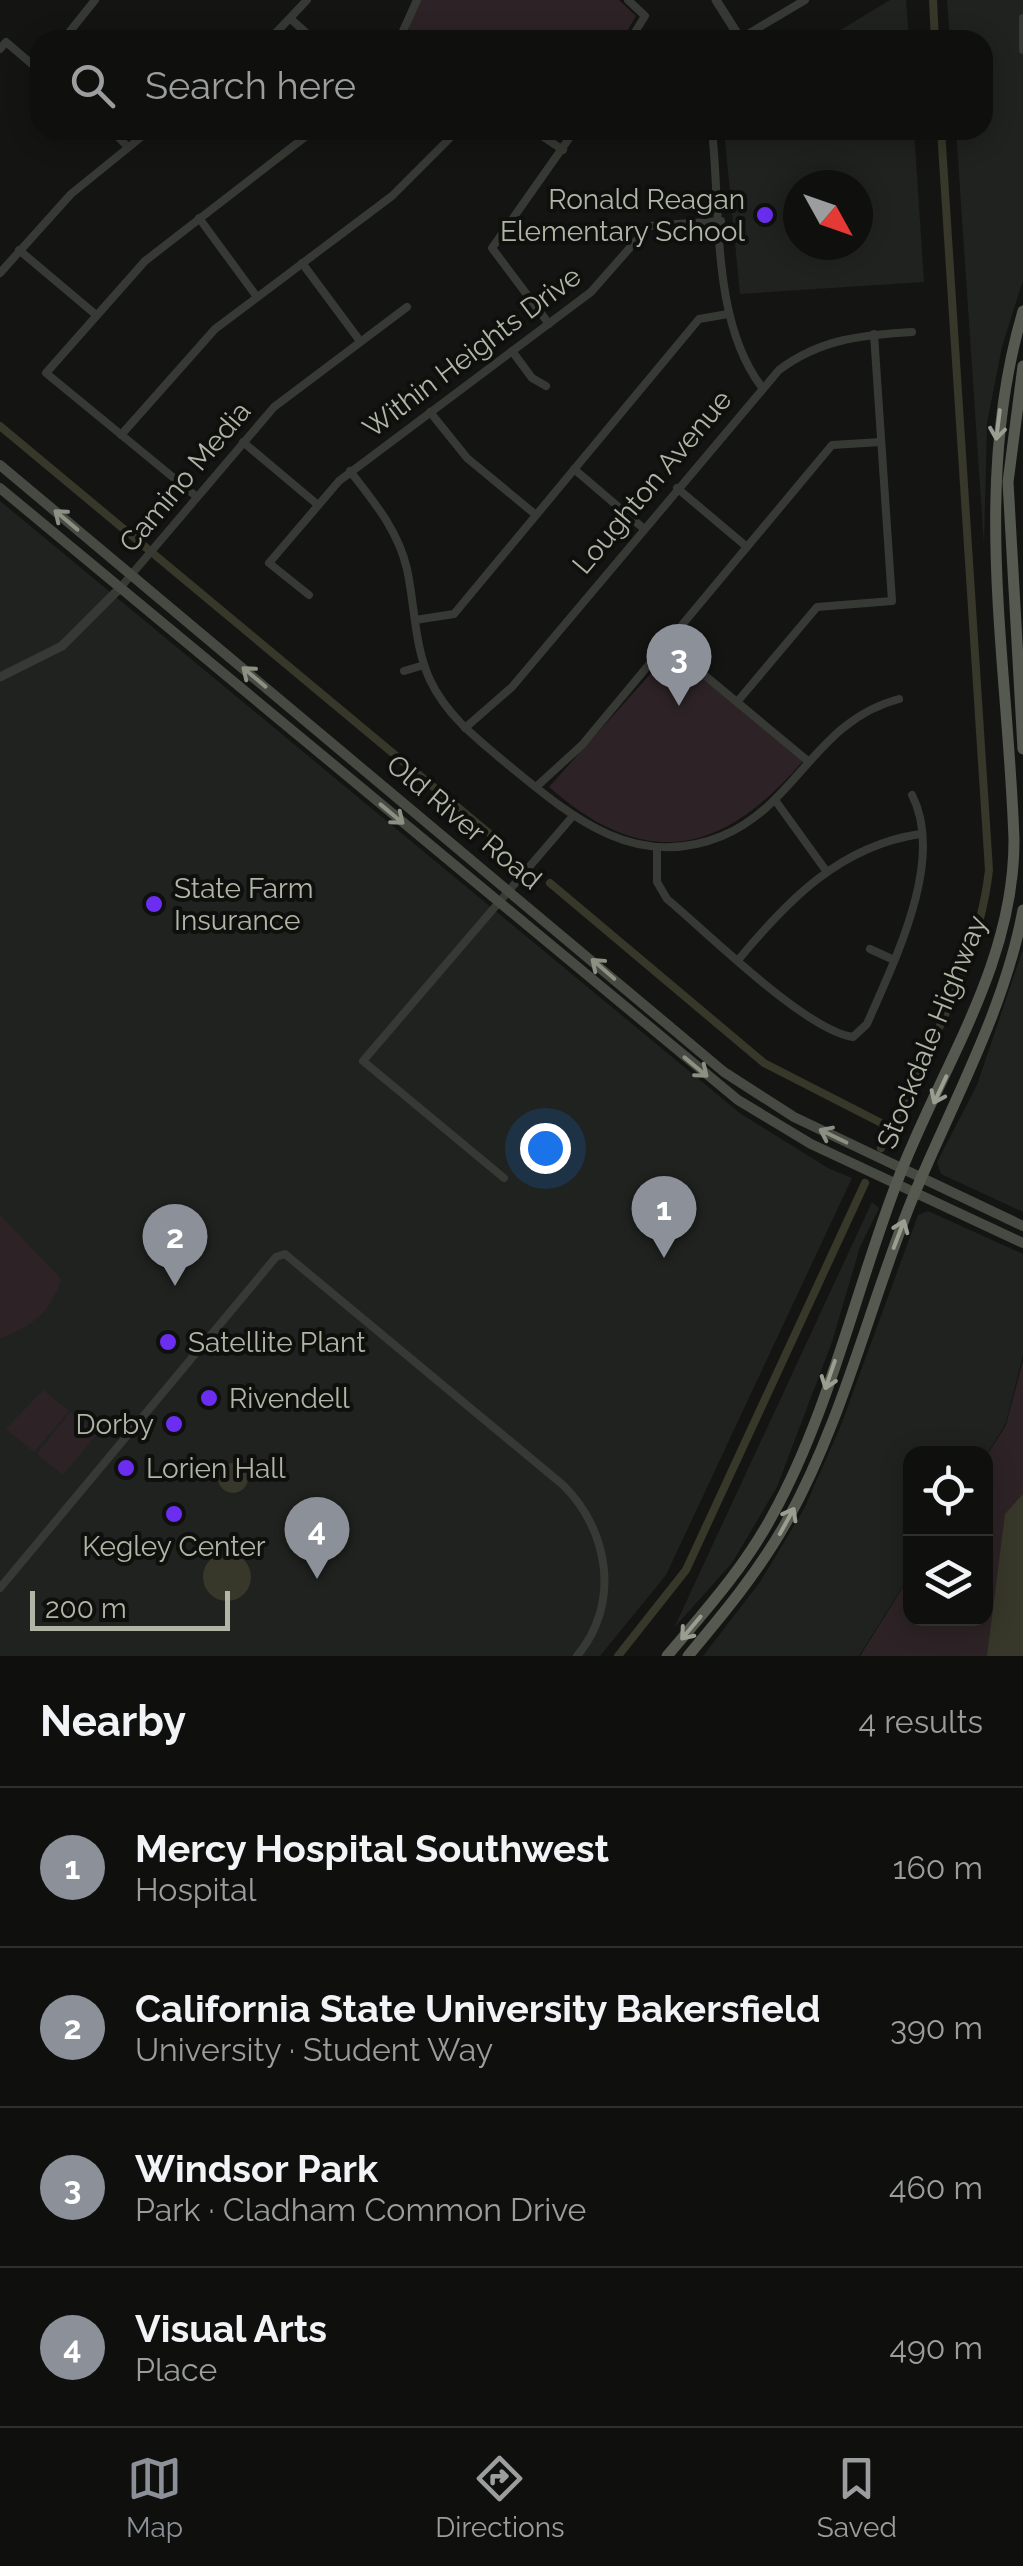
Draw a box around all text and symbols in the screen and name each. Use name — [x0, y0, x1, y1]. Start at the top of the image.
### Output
search box — [30, 30, 993, 140]
icon: search — [65, 58, 120, 113]
text: Search here — [145, 63, 356, 108]
north arrow — [783, 170, 873, 260]
place label: Ronald Reagan Elementary School — [500, 183, 745, 248]
marker: Ronald Reagan Elementary School — [754, 204, 776, 226]
street label: Within Heights Drive — [357, 259, 587, 445]
street label: Loughton Avenue — [566, 384, 738, 580]
street label: Camino Media — [113, 395, 257, 559]
one-way arrow — [988, 408, 1007, 440]
one-way arrow — [53, 509, 79, 531]
pin: 3 — [646, 624, 712, 706]
one-way arrow — [241, 666, 267, 688]
street label: Old River Road — [380, 748, 548, 896]
one-way arrow — [379, 803, 405, 825]
place label: State Farm Insurance — [174, 872, 313, 937]
marker: State Farm Insurance — [143, 893, 165, 915]
street label: Stockdale Highway — [870, 911, 994, 1153]
one-way arrow — [590, 958, 616, 980]
one-way arrow — [683, 1056, 709, 1078]
one-way arrow — [929, 1074, 948, 1104]
your location — [520, 1123, 571, 1174]
one-way arrow — [819, 1126, 849, 1145]
pin: 1 — [632, 1176, 696, 1258]
pin: 2 — [142, 1204, 208, 1286]
one-way arrow — [891, 1219, 909, 1250]
place label: Satellite Plant — [188, 1326, 366, 1359]
marker: Satellite Plant — [157, 1331, 179, 1353]
one-way arrow — [820, 1358, 838, 1389]
place label: Rivendell — [229, 1382, 350, 1415]
marker: Rivendell — [198, 1387, 220, 1409]
place label: Dorby — [76, 1408, 154, 1441]
marker: Dorby — [163, 1413, 185, 1435]
map controls — [903, 1446, 993, 1626]
button: locate — [903, 1446, 993, 1536]
place label: Lorien Hall — [146, 1452, 286, 1485]
marker: Lorien Hall — [115, 1457, 137, 1479]
pin: 4 — [284, 1496, 350, 1579]
marker: Kegley Center — [163, 1503, 185, 1525]
one-way arrow — [777, 1506, 797, 1536]
place label: Kegley Center — [82, 1530, 266, 1563]
button: layers — [903, 1536, 993, 1626]
scale bar — [30, 1586, 230, 1631]
text: 200 m — [45, 1592, 127, 1625]
one-way arrow — [680, 1615, 703, 1640]
text: Nearby — [40, 1697, 186, 1746]
text: 4 results — [859, 1703, 983, 1740]
text: Mercy Hospital Southwest — [135, 1826, 609, 1871]
text: 1 — [65, 1849, 80, 1886]
text: 160 m — [893, 1849, 983, 1886]
text: Hospital — [135, 1871, 256, 1908]
text: California State University Bakersfield — [135, 1986, 820, 2031]
text: 2 — [63, 2009, 82, 2046]
text: 390 m — [890, 2009, 983, 2046]
text: University · Student Way — [135, 2031, 493, 2068]
text: Windsor Park — [135, 2146, 378, 2191]
text: 3 — [64, 2169, 81, 2206]
text: 460 m — [889, 2169, 983, 2206]
text: Park · Cladham Common Drive — [135, 2191, 586, 2228]
text: Visual Arts — [135, 2306, 327, 2351]
text: 4 — [63, 2329, 82, 2366]
text: 490 m — [890, 2329, 983, 2366]
text: Place — [135, 2351, 217, 2388]
tab: Map — [126, 2451, 183, 2544]
tab: Directions — [435, 2451, 565, 2544]
tab: Saved — [817, 2451, 897, 2544]

